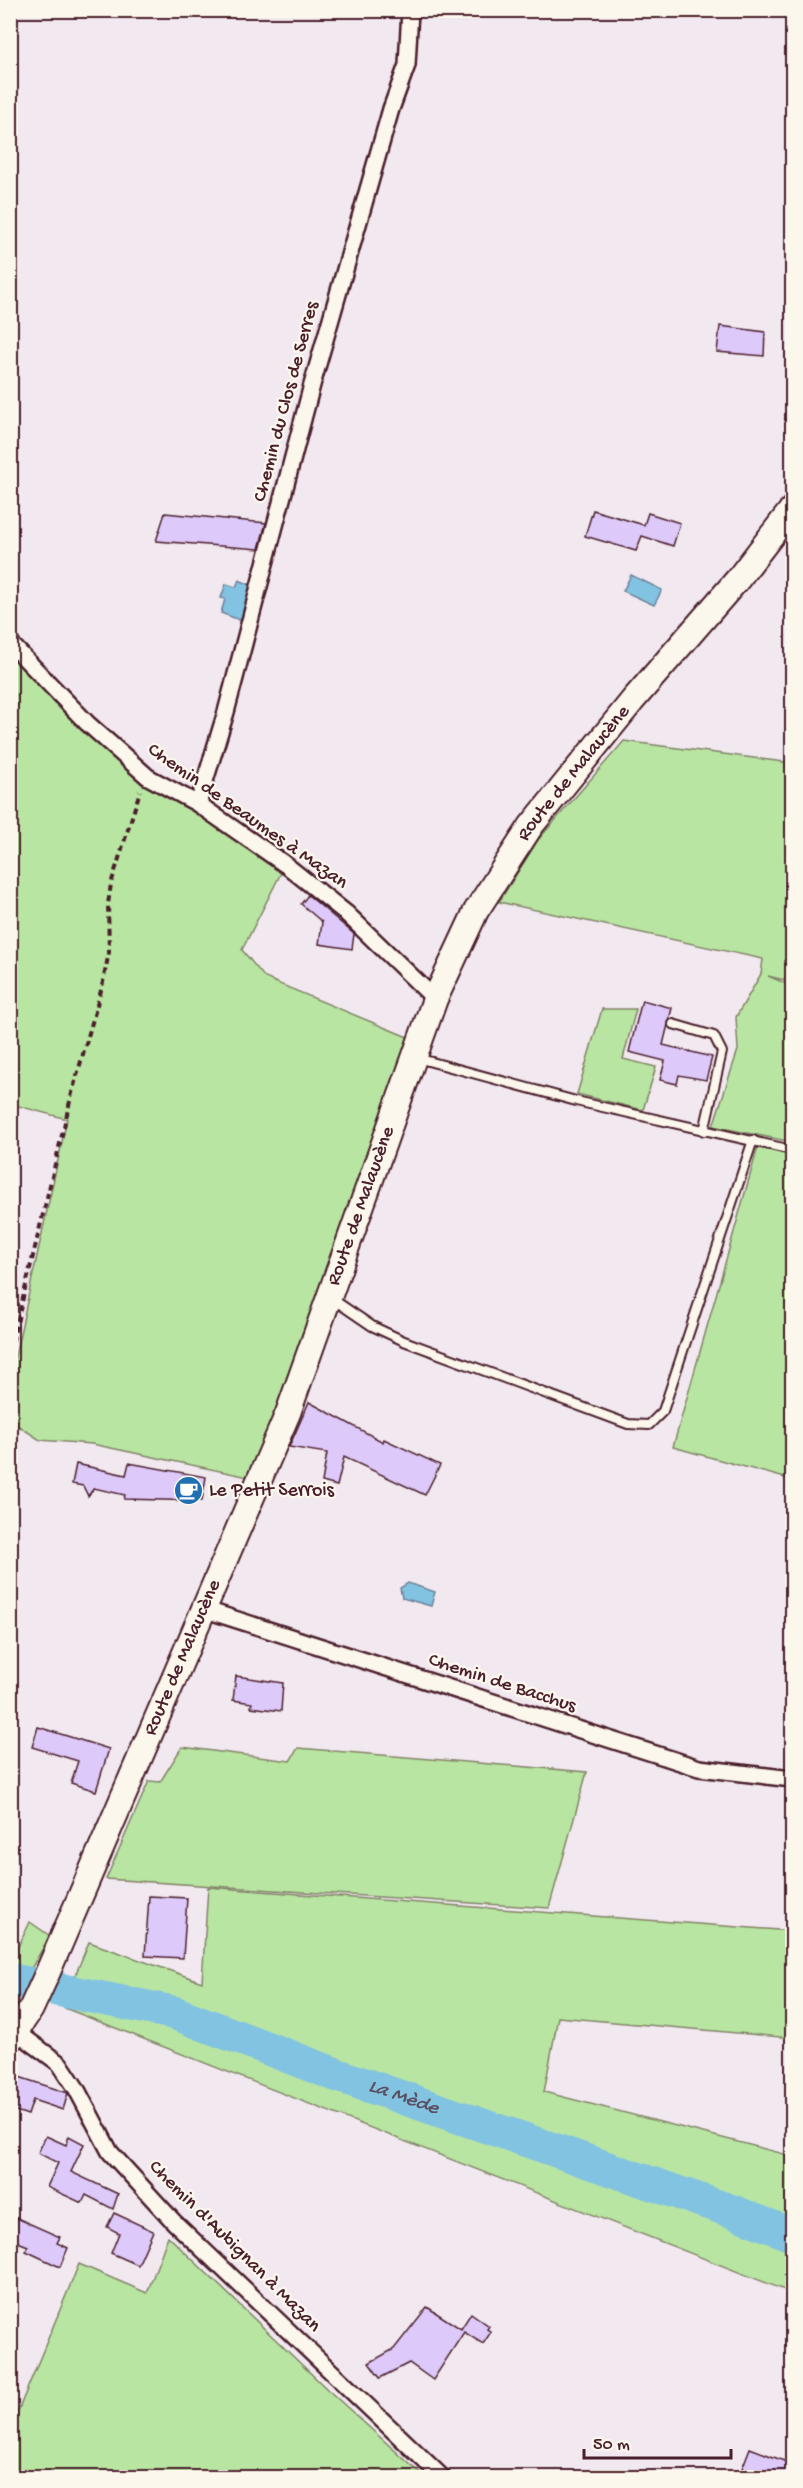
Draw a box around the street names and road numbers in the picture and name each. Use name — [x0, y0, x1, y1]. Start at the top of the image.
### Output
street label: Chemin du Clos de Serres — [249, 299, 325, 505]
street label: Route de Malaucène — [513, 701, 636, 845]
street label: Chemin de Beaumes à Mazan — [142, 739, 352, 895]
street label: Route de Malaucène — [323, 1123, 400, 1289]
street label: Route de Malaucène — [139, 1576, 227, 1739]
street label: Chemin de Bacchus — [425, 1649, 579, 1719]
street label: Chemin d'Aubignan à Mazan — [143, 2156, 325, 2338]

